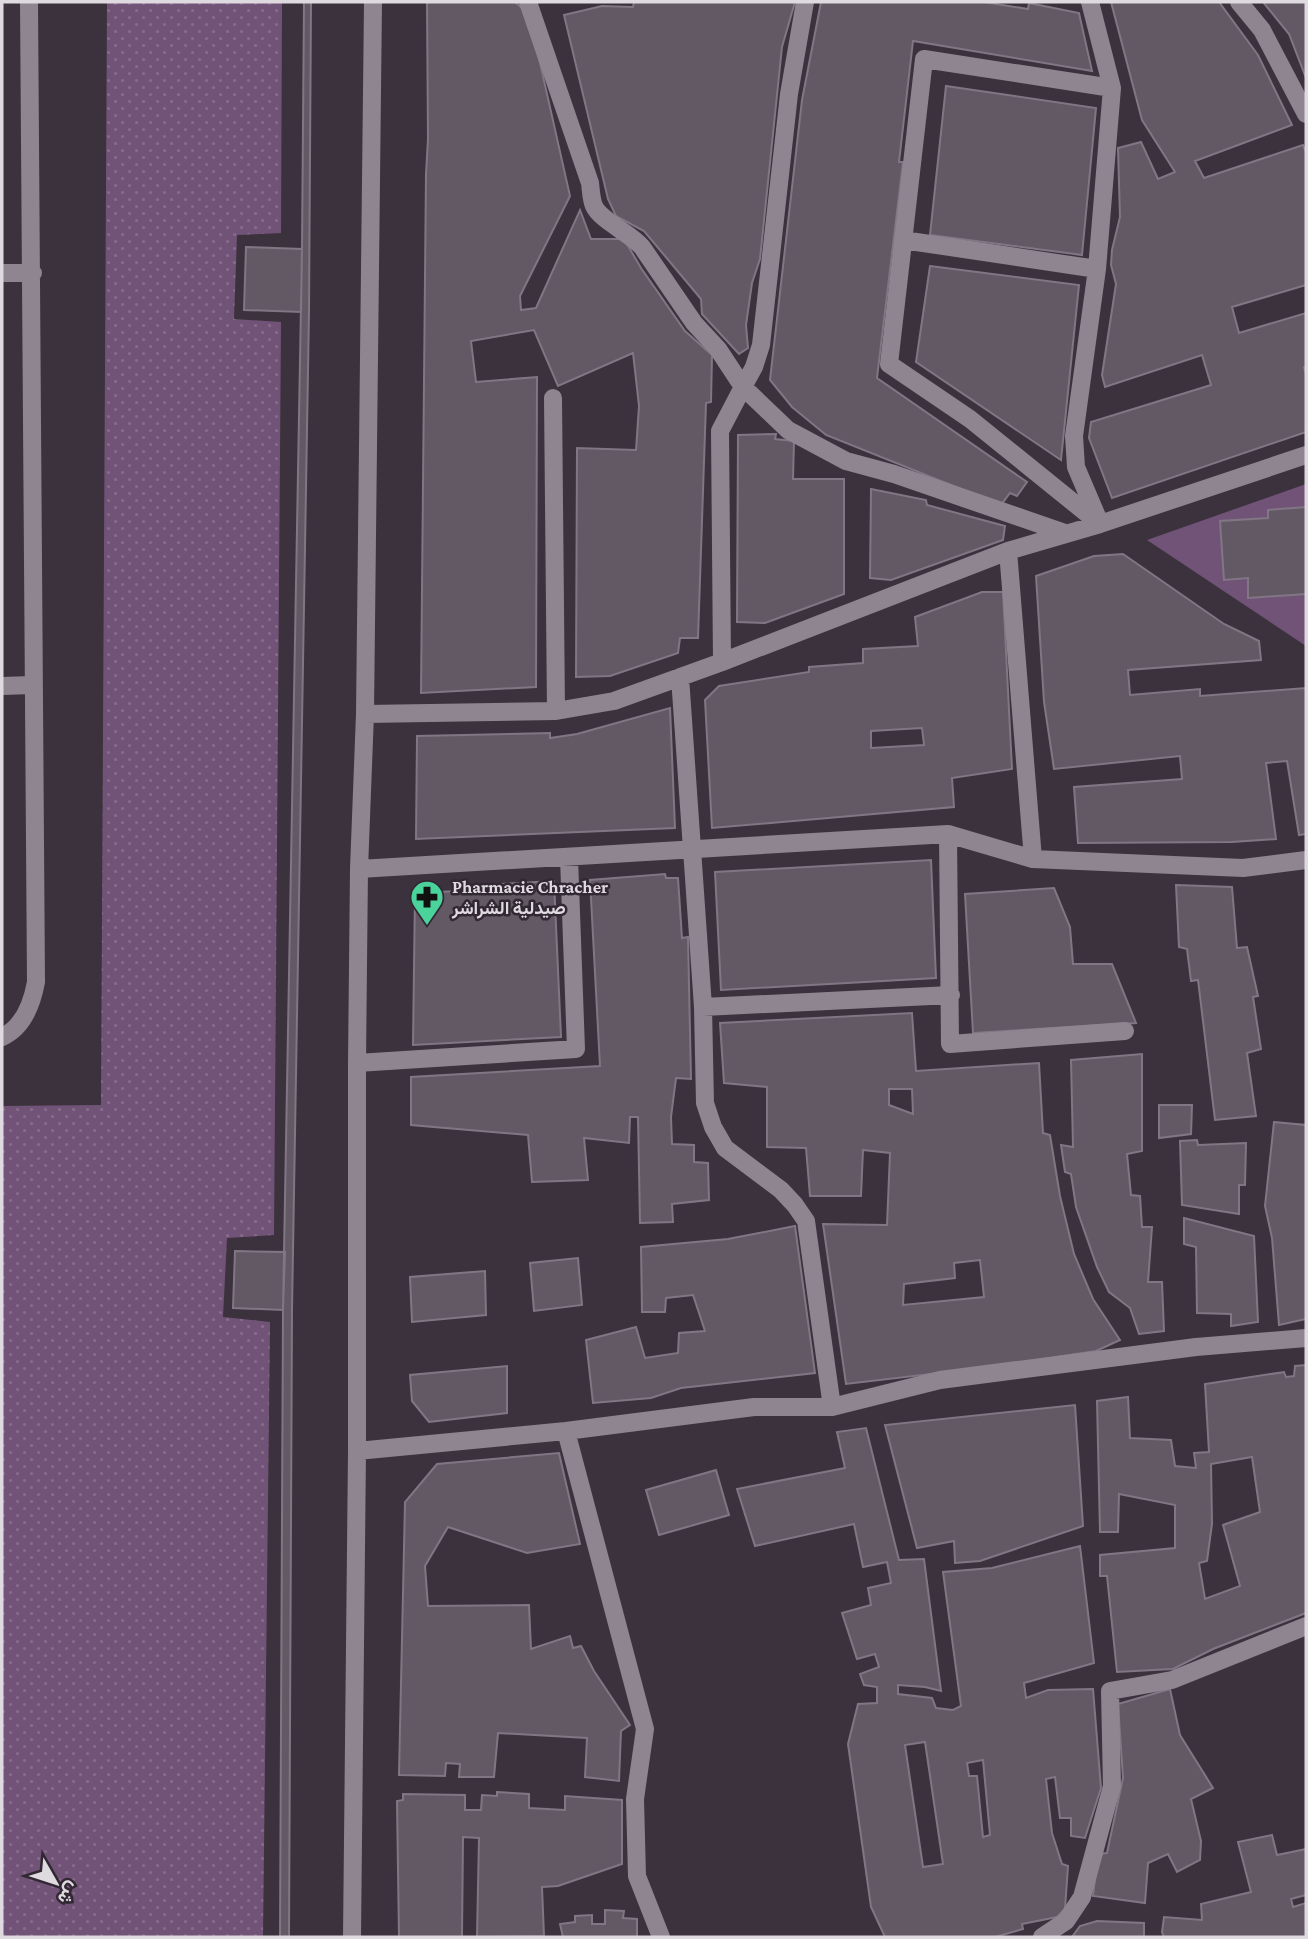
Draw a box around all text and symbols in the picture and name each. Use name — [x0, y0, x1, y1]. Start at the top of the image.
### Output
place label: Pharmacie Chracher صيدلية الشراشر — [451, 877, 608, 919]
pharmacy icon: Pharmacie Chracher صيدلية الشراشر — [408, 878, 446, 927]
north arrow — [21, 1848, 91, 1918]
text: ش — [53, 1877, 84, 1909]

